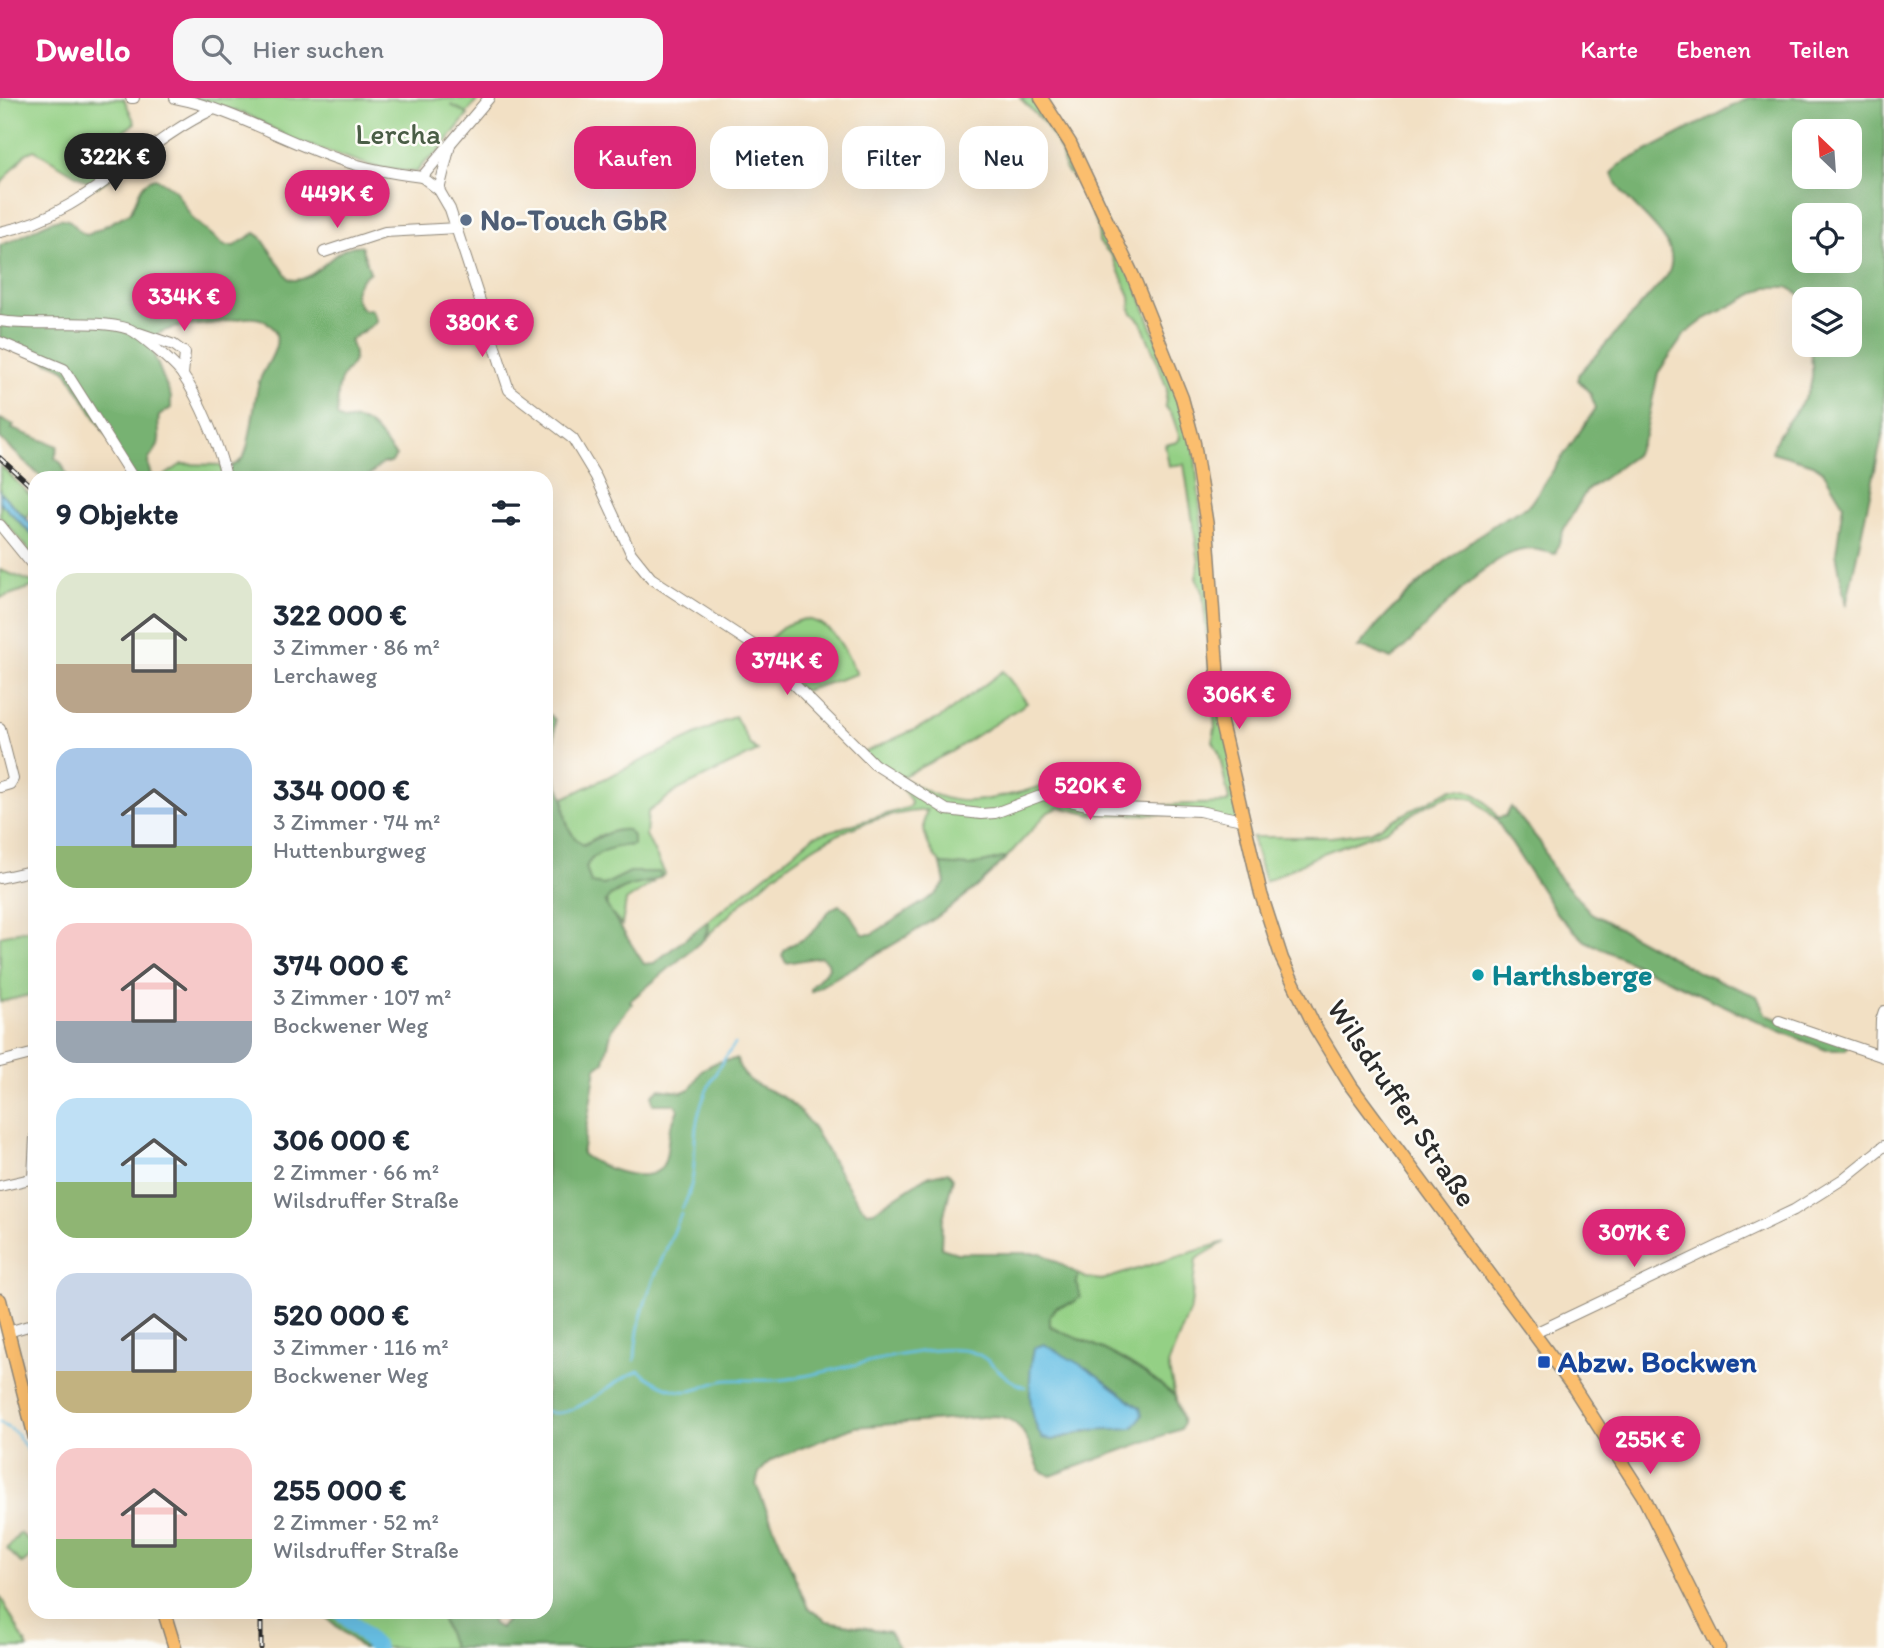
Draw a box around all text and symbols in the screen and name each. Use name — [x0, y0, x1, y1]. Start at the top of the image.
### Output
search box — [173, 18, 663, 81]
text: Dwello — [35, 30, 131, 69]
icon: search — [197, 30, 235, 68]
text: Hier suchen — [253, 33, 384, 65]
text: Karte — [1580, 35, 1638, 64]
text: Ebenen — [1676, 35, 1751, 64]
text: Teilen — [1789, 35, 1849, 64]
park label: Lercha — [355, 115, 441, 152]
north arrow — [1792, 119, 1862, 189]
map controls — [1792, 119, 1862, 357]
chip: Kaufen — [574, 126, 696, 189]
chip: Mieten — [710, 126, 828, 189]
chip: Filter — [842, 126, 945, 189]
chip: Neu — [959, 126, 1048, 189]
pin: 322K € — [58, 134, 172, 193]
text: 322K € — [80, 142, 150, 170]
pin: 449K € — [280, 170, 394, 230]
text: 449K € — [301, 179, 373, 207]
place label: No-Touch GbR — [480, 201, 667, 238]
button: locate — [1792, 203, 1862, 273]
marker: No-Touch GbR — [458, 212, 474, 228]
pin: 334K € — [127, 274, 241, 333]
text: 334K € — [148, 282, 220, 310]
button: layers — [1792, 287, 1862, 357]
pin: 380K € — [425, 300, 539, 359]
text: 380K € — [446, 308, 518, 336]
icon: filters — [487, 494, 525, 532]
text: 9 Objekte — [56, 495, 179, 532]
text: 322 000 € — [273, 596, 407, 633]
icon: home — [112, 601, 196, 685]
text: 3 Zimmer · 86 m² — [273, 633, 440, 661]
pin: 374K € — [730, 638, 844, 697]
text: 374K € — [752, 646, 822, 674]
text: Lerchaweg — [273, 661, 377, 689]
pin: 306K € — [1182, 672, 1296, 731]
text: 306K € — [1203, 680, 1275, 708]
pin: 520K € — [1033, 762, 1147, 822]
text: 334 000 € — [273, 771, 410, 808]
text: 520K € — [1054, 771, 1126, 799]
icon: home — [112, 776, 196, 860]
text: 3 Zimmer · 74 m² — [273, 808, 440, 836]
text: Huttenburgweg — [273, 836, 426, 864]
text: 374 000 € — [273, 946, 408, 983]
icon: home — [112, 951, 196, 1035]
place label: Harthsberge — [1492, 956, 1652, 993]
marker: Harthsberge — [1470, 967, 1486, 983]
text: 3 Zimmer · 107 m² — [273, 983, 451, 1011]
street label: Wilsdruffer Straße — [1319, 992, 1486, 1214]
text: Bockwener Weg — [273, 1011, 428, 1039]
text: 306 000 € — [273, 1121, 410, 1158]
icon: home — [112, 1126, 196, 1210]
text: 2 Zimmer · 66 m² — [273, 1158, 439, 1186]
text: Wilsdruffer Straße — [273, 1186, 459, 1214]
pin: 307K € — [1577, 1210, 1691, 1269]
text: 307K € — [1598, 1218, 1670, 1246]
text: 520 000 € — [273, 1296, 409, 1333]
icon: home — [112, 1301, 196, 1385]
text: 3 Zimmer · 116 m² — [273, 1333, 449, 1361]
place label: Abzw. Bockwen — [1557, 1343, 1757, 1380]
marker: Abzw. Bockwen — [1536, 1354, 1552, 1370]
text: Bockwener Weg — [273, 1361, 428, 1389]
pin: 255K € — [1593, 1416, 1707, 1476]
text: 255K € — [1615, 1425, 1685, 1453]
text: 255 000 € — [273, 1471, 406, 1508]
icon: home — [112, 1476, 196, 1560]
text: 2 Zimmer · 52 m² — [273, 1508, 439, 1536]
text: Wilsdruffer Straße — [273, 1536, 459, 1564]

